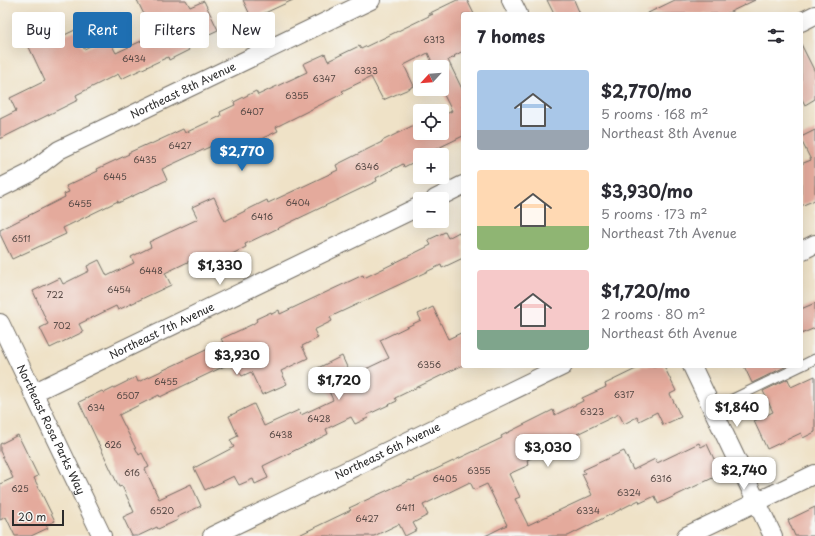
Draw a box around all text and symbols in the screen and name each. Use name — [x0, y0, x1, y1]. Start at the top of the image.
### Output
chip: Buy — [12, 12, 65, 48]
chip: Rent — [73, 12, 132, 48]
chip: Filters — [140, 12, 209, 48]
chip: New — [217, 12, 275, 48]
text: 7 homes — [477, 23, 545, 49]
icon: filters — [765, 25, 787, 47]
house number: 6313 — [423, 32, 445, 46]
house number: 6434 — [122, 51, 146, 65]
street label: Northeast 8th Avenue — [127, 57, 238, 123]
north arrow — [413, 60, 449, 96]
map controls — [413, 60, 449, 228]
house number: 6333 — [354, 63, 378, 77]
house number: 6347 — [313, 71, 335, 85]
text: $2,770/mo — [601, 78, 691, 104]
icon: home — [509, 86, 557, 134]
house number: 6355 — [285, 88, 309, 102]
house number: 6407 — [240, 104, 264, 118]
button: locate — [413, 104, 449, 140]
text: 5 rooms · 168 m² — [601, 104, 708, 123]
text: Northeast 8th Avenue — [601, 123, 737, 142]
house number: 6427 — [169, 138, 191, 152]
pin: $2,770 — [209, 138, 275, 172]
text: $2,770 — [220, 141, 264, 160]
button: + — [413, 148, 449, 184]
house number: 6435 — [133, 152, 157, 166]
house number: 6346 — [355, 159, 379, 173]
house number: 6445 — [103, 169, 127, 183]
text: $3,930/mo — [601, 178, 693, 204]
icon: home — [509, 186, 557, 234]
button: − — [413, 192, 449, 228]
house number: 6404 — [286, 195, 310, 209]
house number: 6455 — [68, 196, 92, 210]
text: 5 rooms · 173 m² — [601, 204, 707, 223]
house number: 6416 — [251, 209, 273, 223]
text: Northeast 7th Avenue — [601, 223, 737, 242]
house number: 6511 — [11, 231, 31, 245]
pin: $1,330 — [187, 252, 253, 286]
text: $1,330 — [198, 255, 242, 274]
house number: 6448 — [139, 263, 163, 277]
text: $1,720/mo — [601, 278, 690, 304]
house number: 6454 — [107, 282, 131, 296]
icon: home — [509, 286, 557, 334]
house number: 722 — [46, 287, 64, 301]
street label: Northeast 7th Avenue — [106, 298, 217, 363]
text: 2 rooms · 80 m² — [601, 304, 706, 323]
house number: 702 — [53, 318, 71, 332]
text: Northeast 6th Avenue — [601, 323, 737, 342]
pin: $3,930 — [204, 342, 270, 376]
text: $3,930 — [214, 345, 260, 364]
house number: 6356 — [417, 357, 441, 371]
street label: Northeast Rosa Parks Way — [13, 361, 90, 497]
pin: $1,720 — [306, 367, 372, 401]
text: $1,720 — [317, 370, 361, 389]
house number: 6455 — [154, 374, 178, 388]
house number: 6317 — [614, 387, 634, 401]
house number: 6507 — [117, 388, 140, 402]
pin: $1,840 — [704, 394, 770, 428]
text: $1,840 — [715, 397, 759, 416]
house number: 634 — [87, 400, 105, 414]
house number: 6323 — [580, 404, 604, 418]
house number: 6428 — [307, 411, 331, 425]
street label: Northeast 6th Avenue — [332, 418, 443, 483]
house number: 6438 — [269, 427, 293, 441]
pin: $3,030 — [515, 434, 581, 468]
house number: 626 — [104, 437, 122, 451]
text: $3,030 — [524, 437, 572, 456]
pin: $2,740 — [711, 457, 777, 491]
text: $2,740 — [721, 460, 767, 479]
house number: 6355 — [467, 463, 491, 477]
house number: 616 — [124, 465, 140, 479]
house number: 6405 — [433, 471, 457, 485]
house number: 6316 — [650, 471, 672, 485]
house number: 625 — [11, 481, 29, 495]
house number: 6324 — [617, 485, 641, 499]
house number: 6411 — [395, 500, 415, 514]
house number: 6520 — [150, 503, 174, 517]
house number: 6334 — [576, 503, 600, 517]
scale bar — [12, 508, 64, 527]
text: 20 m — [18, 508, 46, 525]
house number: 6427 — [356, 511, 378, 525]

